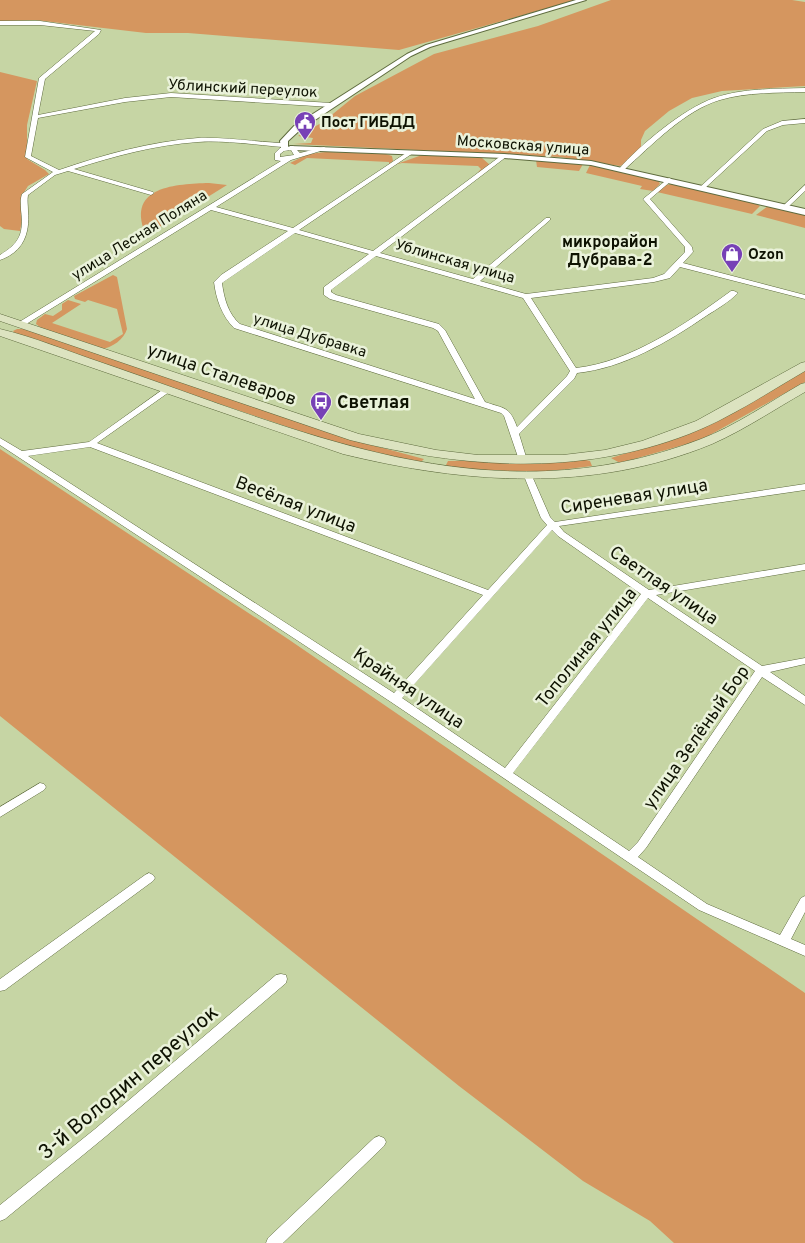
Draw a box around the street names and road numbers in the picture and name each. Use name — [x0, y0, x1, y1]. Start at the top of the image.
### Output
street label: Ублинский переулок — [168, 76, 318, 103]
street label: Московская улица — [456, 132, 590, 161]
street label: улица Лесная Поляна — [69, 187, 211, 286]
street label: Ублинская улица — [393, 236, 517, 289]
street label: улица Дубравка — [251, 310, 369, 363]
street label: улица Сталеваров — [144, 339, 299, 412]
street label: Весёлая улица — [232, 472, 359, 539]
street label: Сиреневая улица — [559, 474, 709, 520]
street label: Светлая улица — [604, 541, 722, 631]
street label: Тополиная улица — [532, 583, 643, 713]
street label: Крайняя улица — [348, 644, 468, 735]
street label: улица Зелёный Бор — [639, 662, 755, 814]
street label: 3-й Володин переулок — [33, 1000, 225, 1167]

